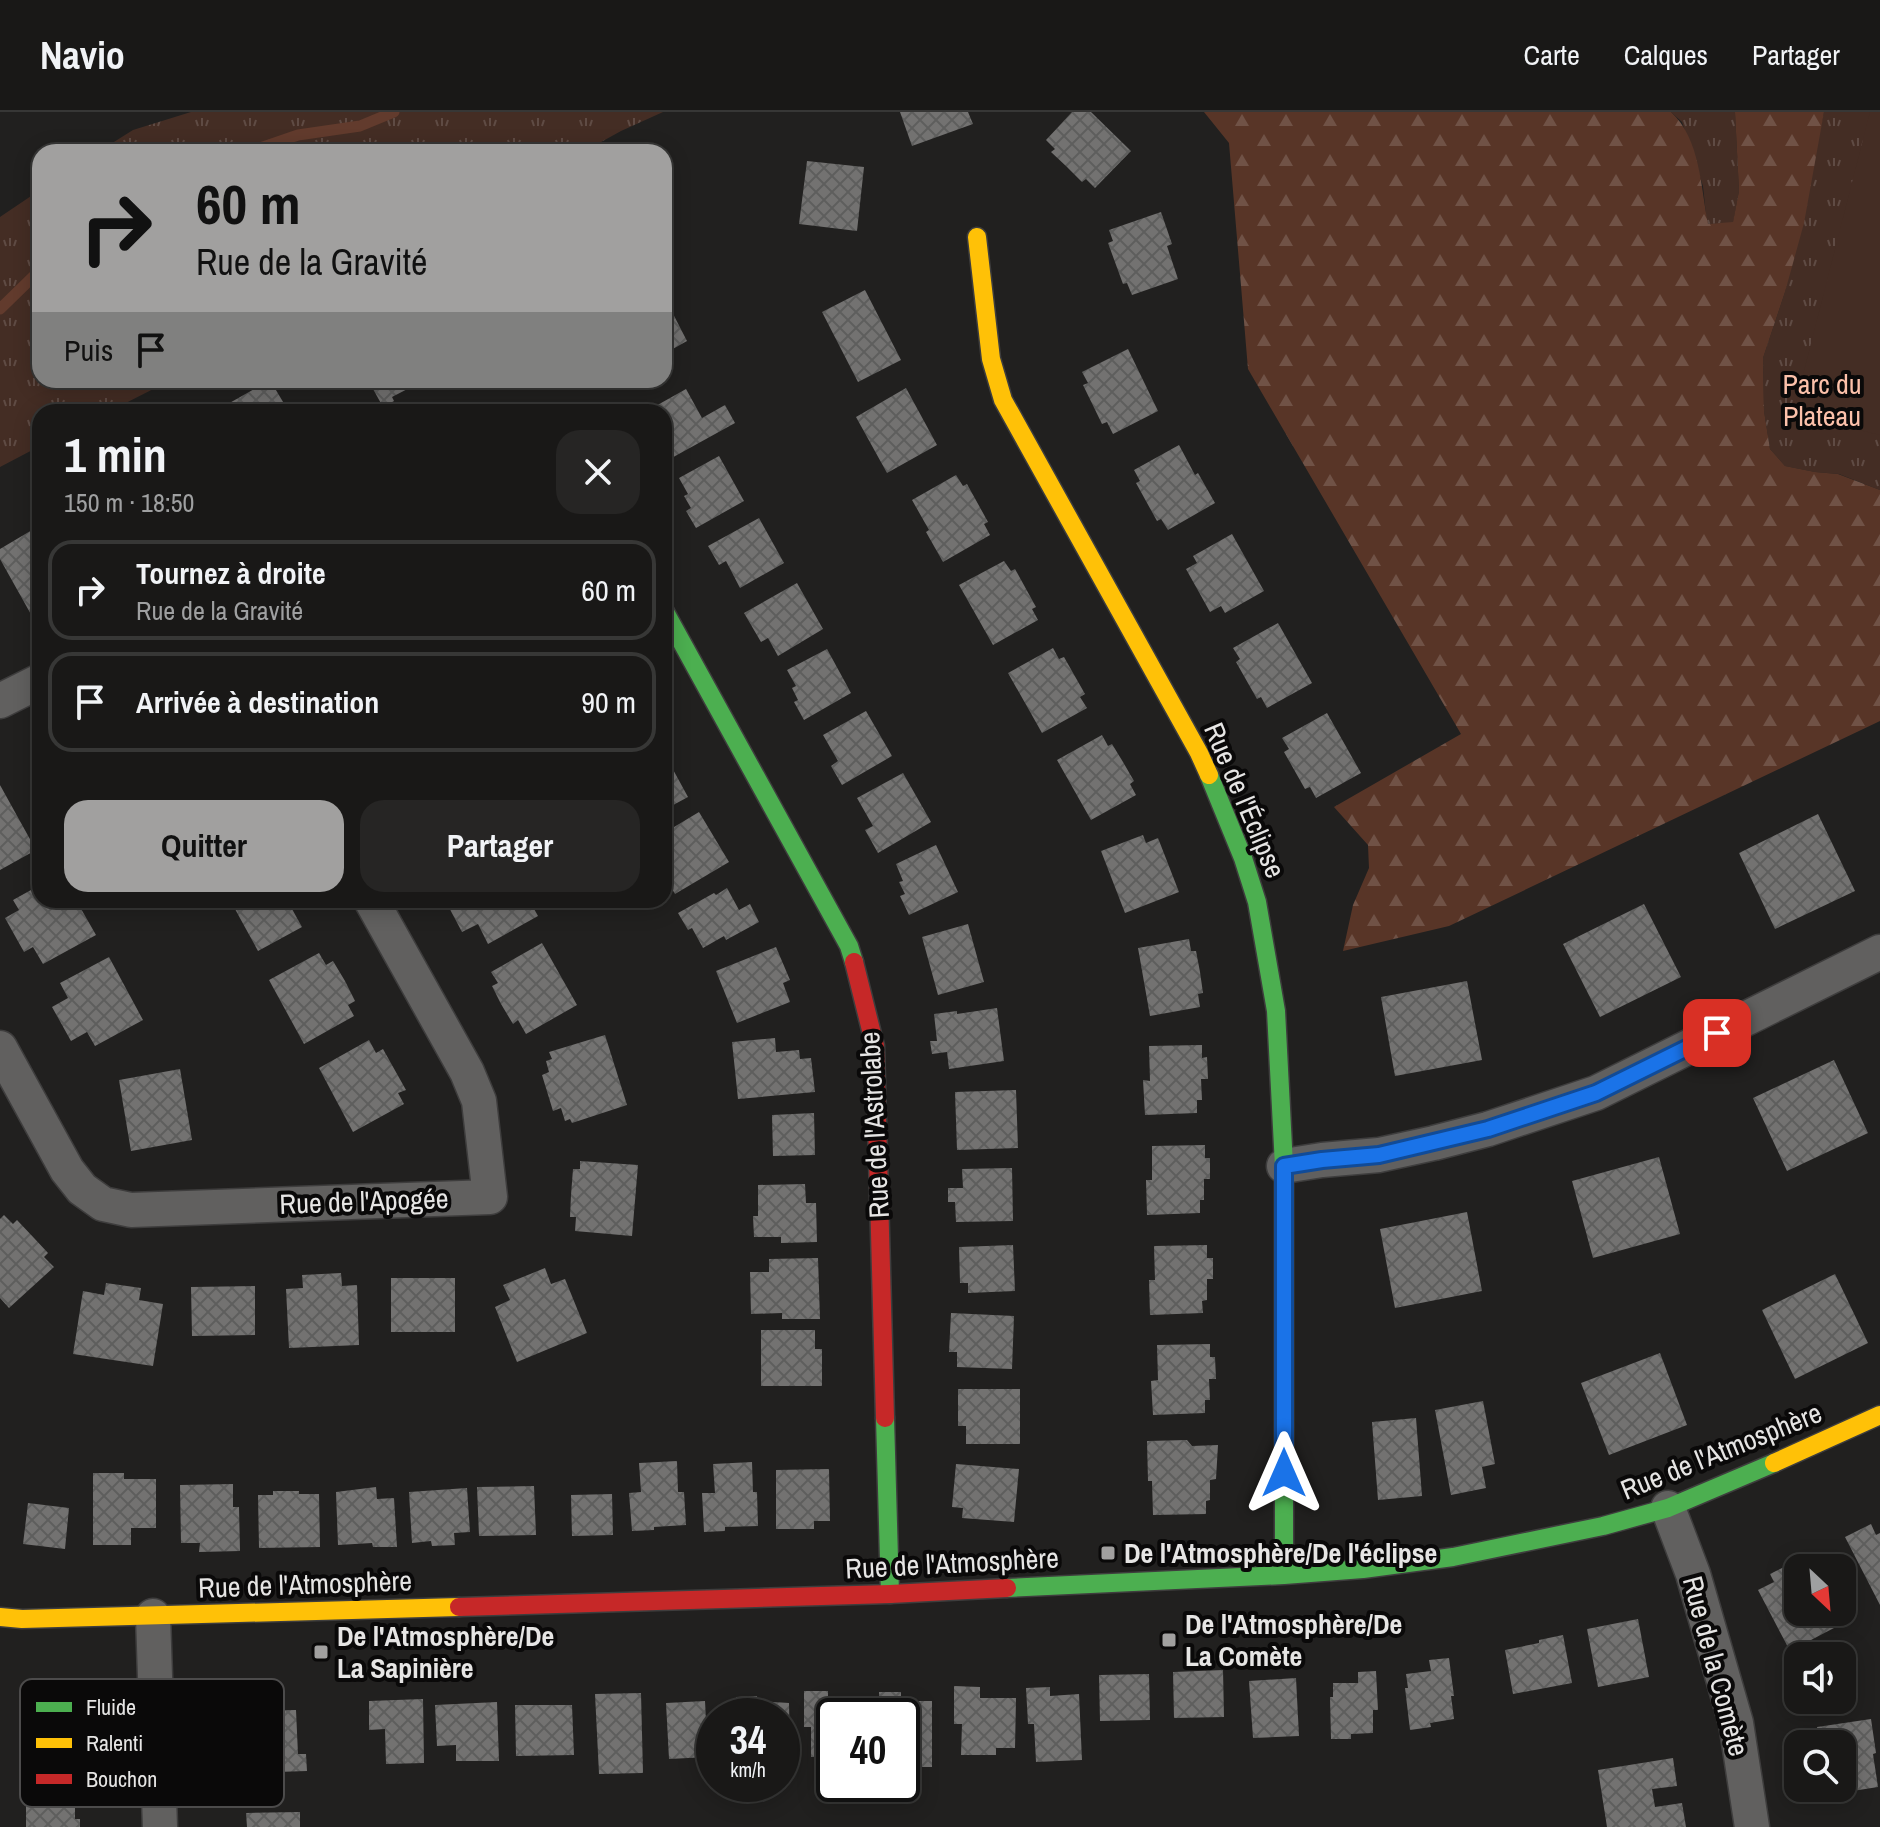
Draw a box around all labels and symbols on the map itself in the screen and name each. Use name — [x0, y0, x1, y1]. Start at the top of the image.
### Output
park label: Parc du Plateau — [1782, 365, 1862, 435]
street label: Rue de l'Éclipse — [1195, 717, 1295, 883]
pin — [1683, 999, 1751, 1067]
street label: Rue de l'Astrolabe — [850, 1031, 898, 1219]
street label: Rue de l'Apogée — [279, 1179, 449, 1223]
street label: Rue de l'Atmosphère — [1615, 1393, 1827, 1509]
position arrow — [1242, 1431, 1326, 1515]
place label: De l'Atmosphère/De l'éclipse — [1124, 1534, 1437, 1572]
street label: Rue de l'Atmosphère — [844, 1538, 1060, 1588]
marker: De l'Atmosphère/De l'éclipse — [1099, 1544, 1117, 1562]
north arrow — [1784, 1554, 1856, 1626]
street label: Rue de l'Atmosphère — [198, 1561, 412, 1607]
street label: Rue de la Comète — [1674, 1572, 1758, 1760]
place label: De l'Atmosphère/De La Comète — [1185, 1605, 1402, 1675]
place label: De l'Atmosphère/De La Sapinière — [337, 1617, 554, 1687]
marker: De l'Atmosphère/De La Comète — [1160, 1631, 1178, 1649]
marker: De l'Atmosphère/De La Sapinière — [312, 1643, 330, 1661]
legend — [20, 1679, 284, 1807]
text: Fluide — [86, 1692, 136, 1722]
speed limit sign: 40 — [816, 1698, 920, 1802]
text: Ralenti — [86, 1728, 143, 1758]
text: Bouchon — [86, 1764, 157, 1794]

